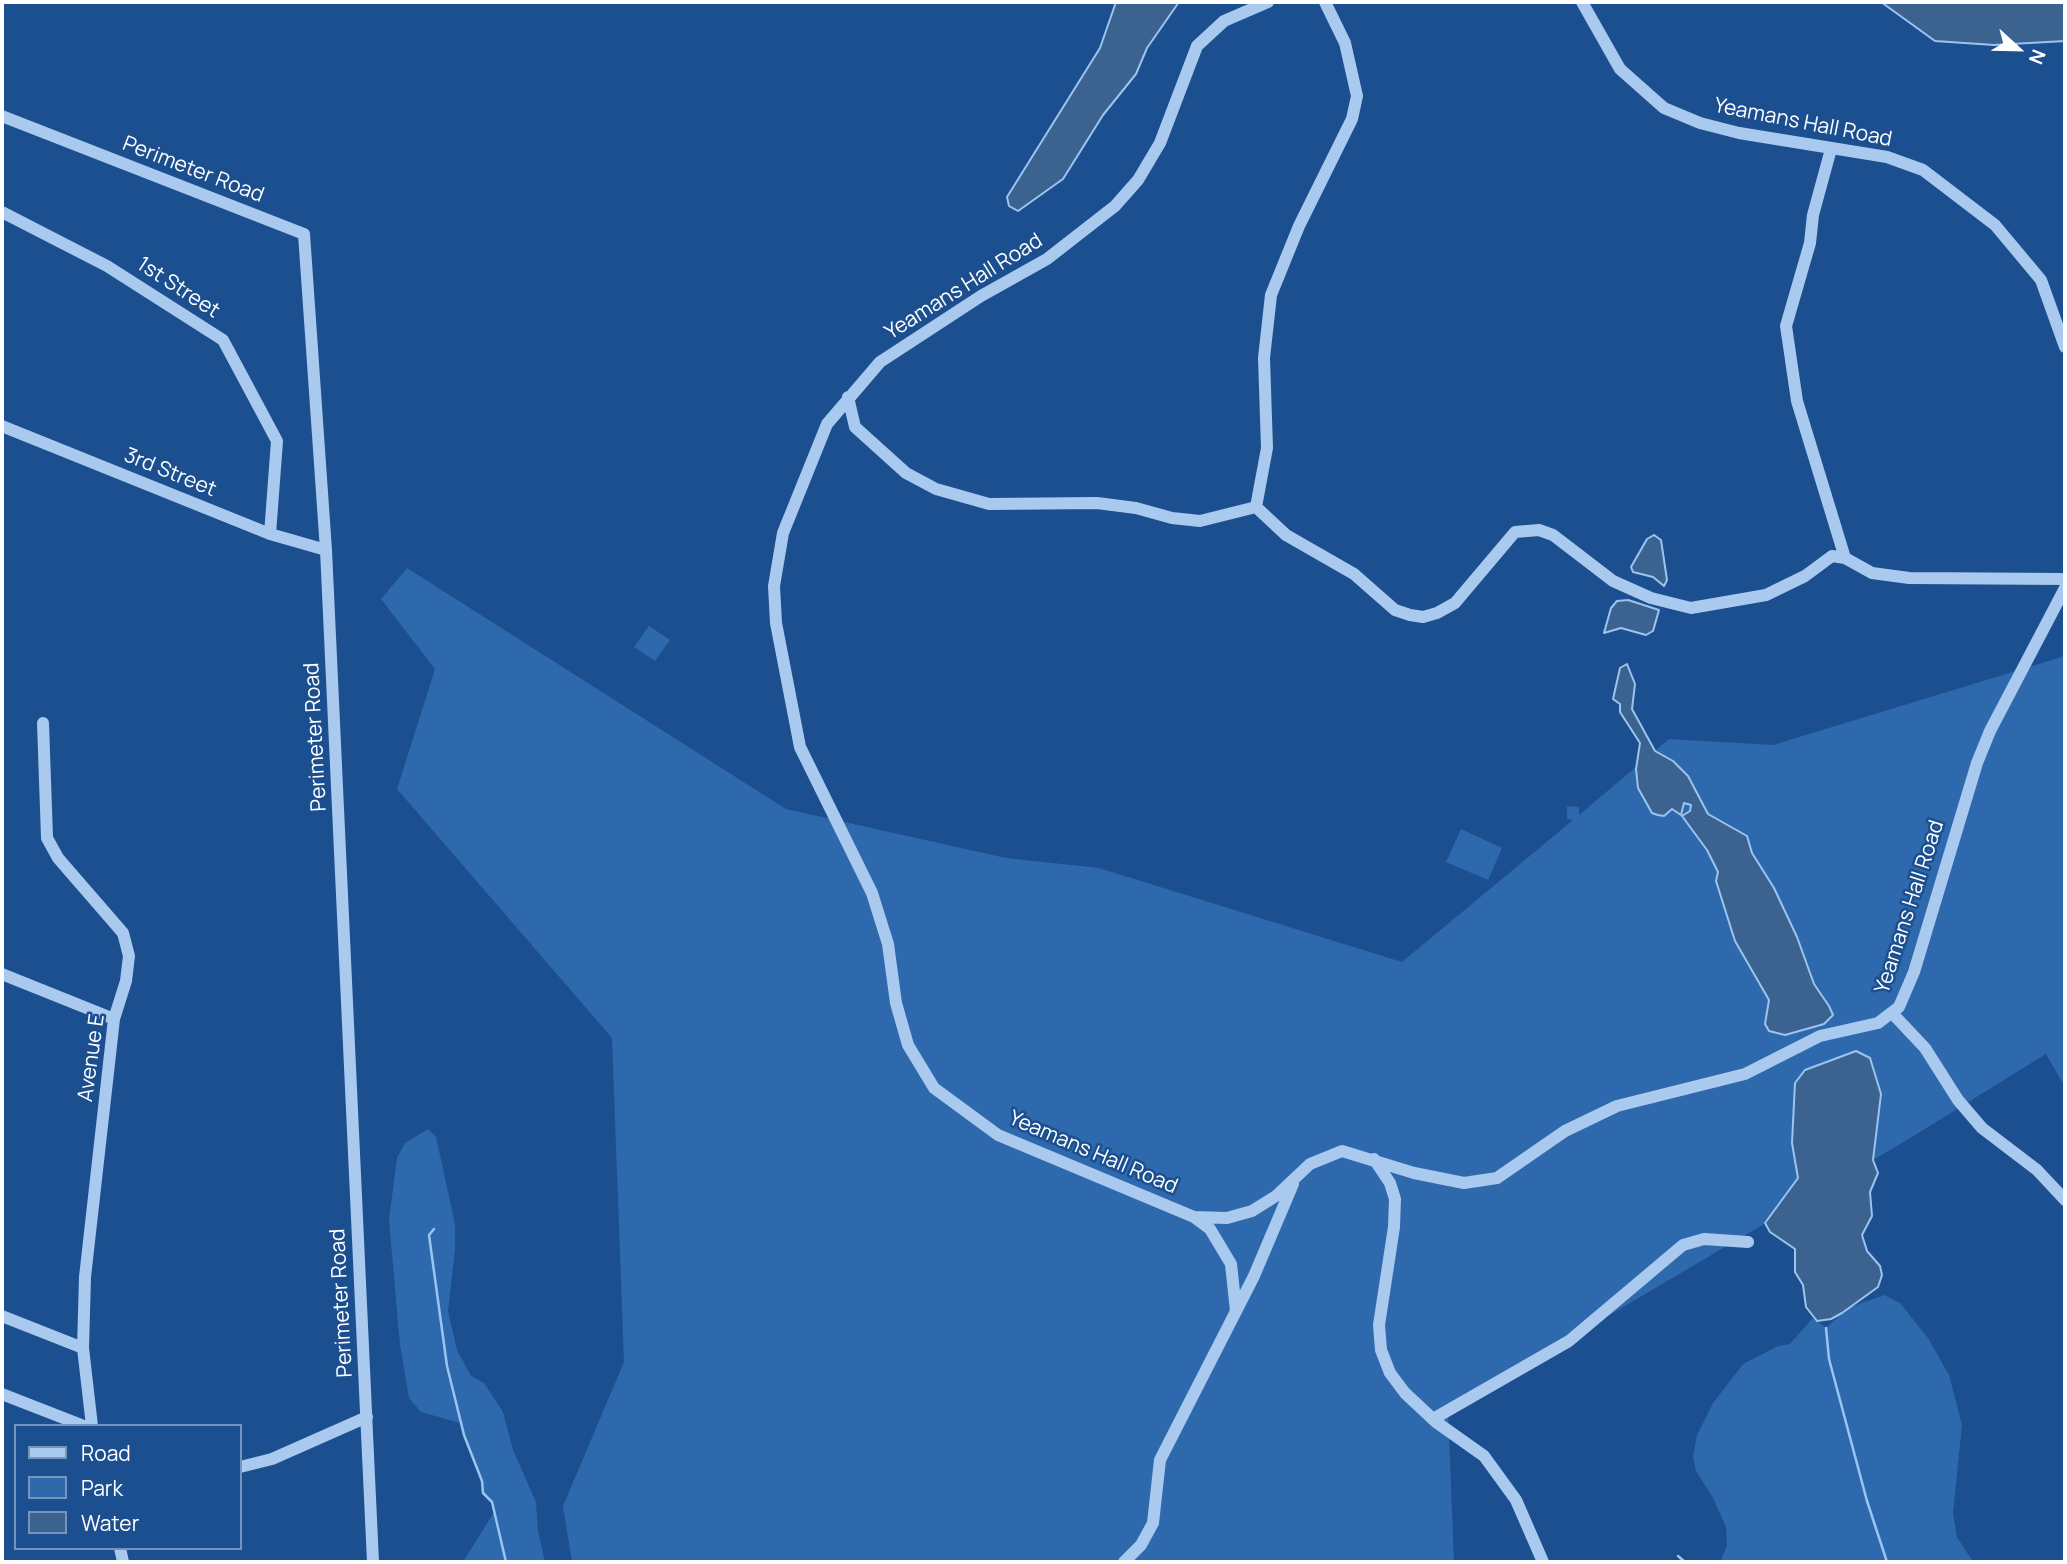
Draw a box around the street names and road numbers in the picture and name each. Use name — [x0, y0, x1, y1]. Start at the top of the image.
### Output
street label: Yeamans Hall Road — [1712, 93, 1894, 153]
street label: Perimeter Road — [119, 132, 267, 208]
street label: Yeamans Hall Road — [881, 228, 1047, 346]
street label: 1st Street — [132, 252, 224, 324]
street label: 3rd Street — [120, 443, 220, 503]
street label: Perimeter Road — [300, 662, 332, 812]
street label: Yeamans Hall Road — [1870, 817, 1950, 997]
street label: Avenue E — [73, 1013, 111, 1103]
street label: Yeamans Hall Road — [1005, 1106, 1181, 1200]
street label: Perimeter Road — [326, 1228, 358, 1378]

